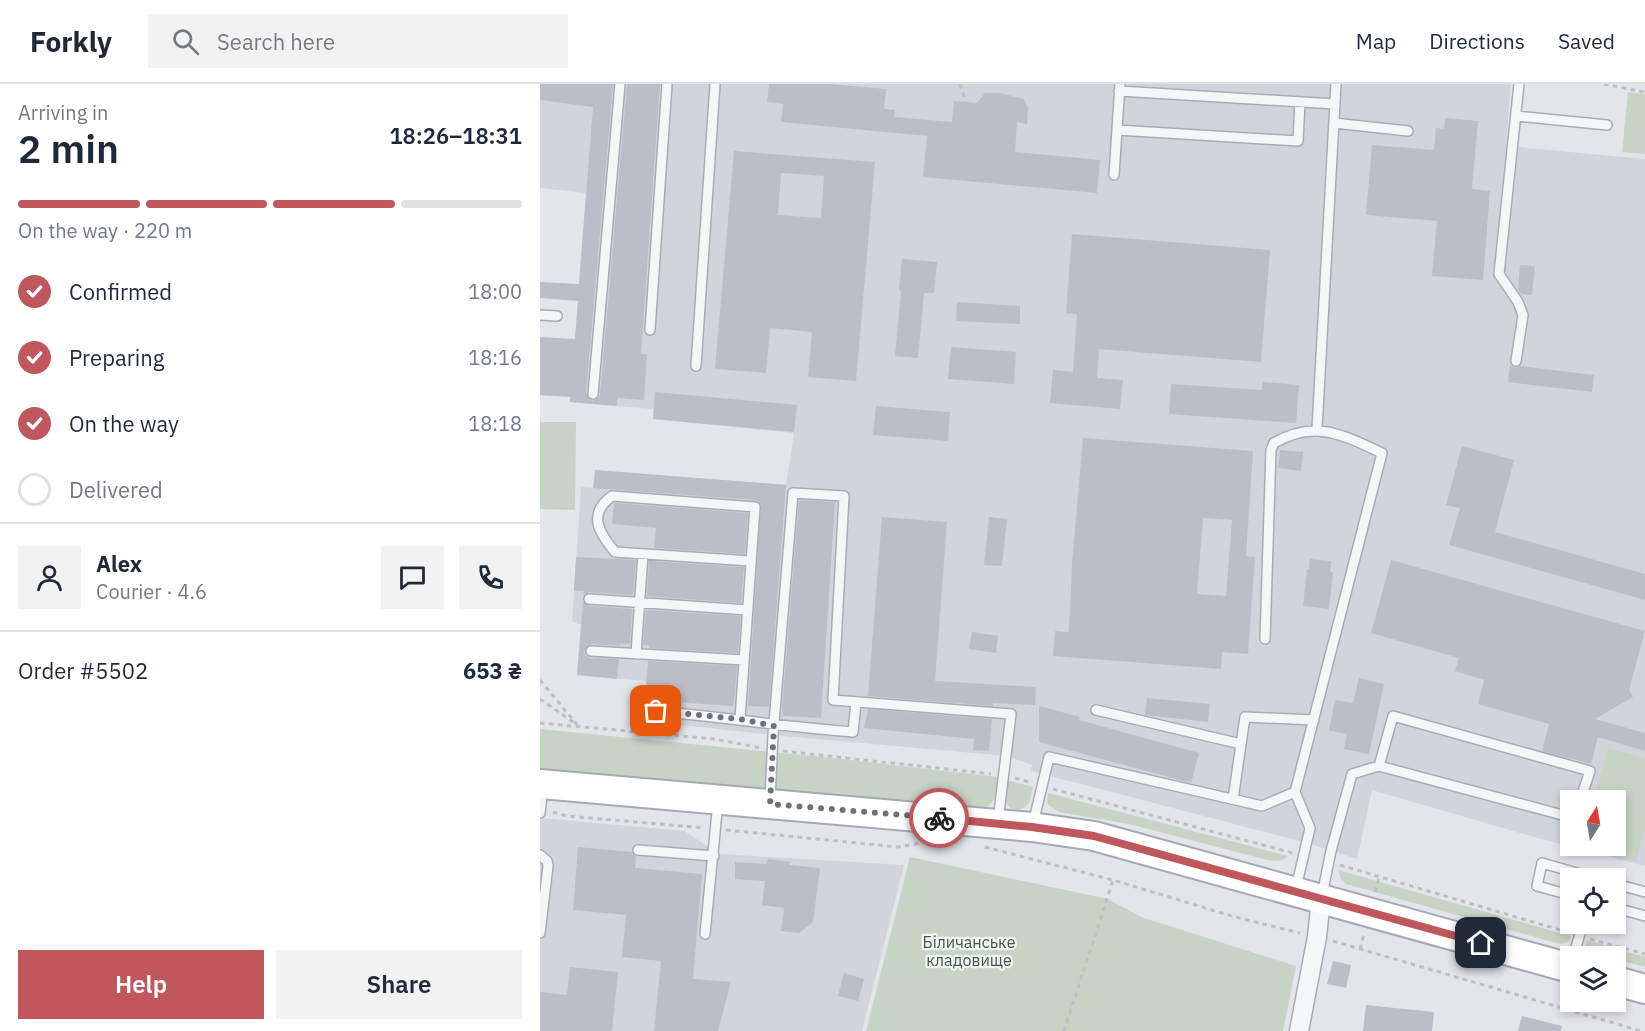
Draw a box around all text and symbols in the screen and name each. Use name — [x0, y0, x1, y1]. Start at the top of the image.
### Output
search box — [148, 14, 568, 68]
text: Forkly — [30, 23, 112, 60]
icon: search — [169, 25, 202, 58]
text: Search here — [217, 27, 335, 56]
text: Map — [1356, 27, 1396, 55]
text: Directions — [1429, 27, 1525, 55]
text: Saved — [1558, 27, 1615, 55]
text: Arriving in — [18, 99, 108, 126]
text: 18:26–18:31 — [389, 121, 522, 150]
text: 2 min — [18, 123, 119, 174]
text: On the way · 220 m — [18, 217, 192, 244]
icon: check — [18, 275, 51, 308]
text: Confirmed — [69, 277, 172, 306]
text: 18:00 — [468, 278, 522, 305]
icon: check — [18, 341, 51, 374]
text: Preparing — [69, 343, 164, 372]
text: 18:16 — [468, 344, 522, 371]
icon: check — [18, 407, 51, 440]
text: On the way — [69, 409, 179, 438]
text: 18:18 — [468, 410, 522, 437]
text: Delivered — [69, 475, 163, 504]
button: person — [18, 546, 81, 609]
button: chat — [381, 546, 444, 609]
button: phone — [459, 546, 522, 609]
text: Alex — [96, 549, 142, 578]
text: Courier · 4.6 — [96, 578, 207, 605]
text: Order #5502 — [18, 656, 148, 685]
text: 653 ₴ — [463, 656, 522, 685]
pin — [630, 685, 681, 736]
icon: bag — [639, 694, 672, 727]
courier — [909, 788, 969, 848]
north arrow — [1560, 790, 1626, 856]
map controls — [1560, 790, 1626, 1012]
icon: bike — [923, 802, 956, 835]
button: locate — [1560, 868, 1626, 934]
pin — [1455, 917, 1506, 968]
icon: home — [1464, 926, 1497, 959]
park label: Біличанське кладовище — [923, 932, 1016, 970]
button: layers — [1560, 946, 1626, 1012]
button: Help — [18, 950, 264, 1019]
button: Share — [276, 950, 522, 1019]

